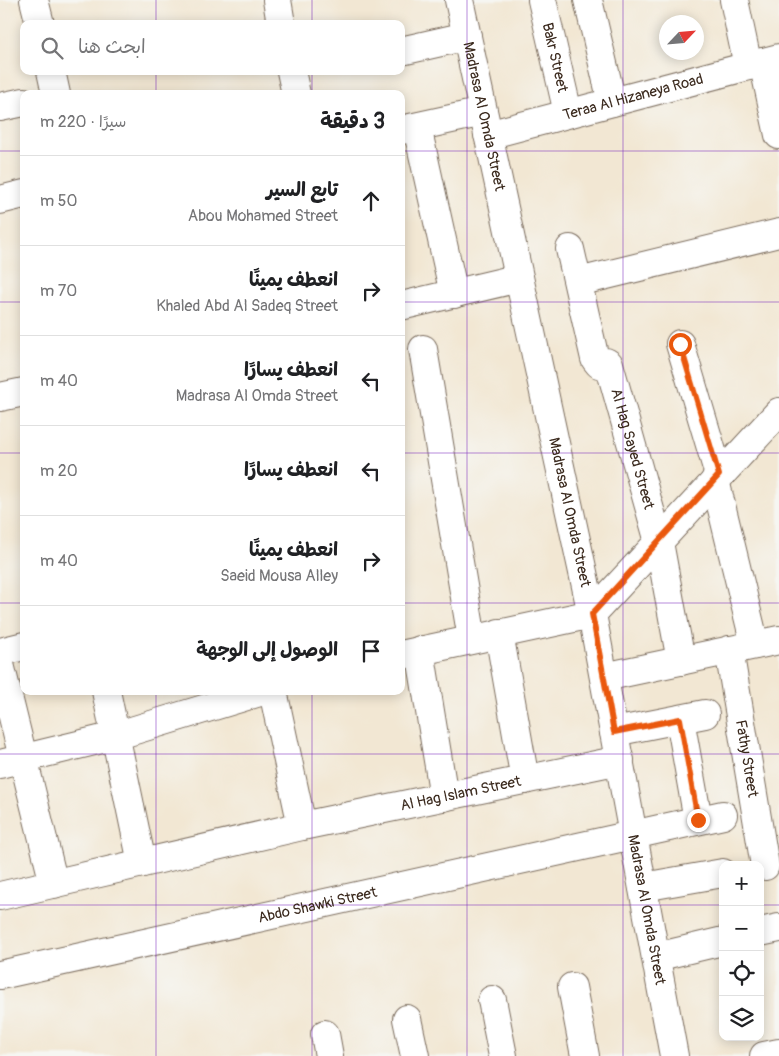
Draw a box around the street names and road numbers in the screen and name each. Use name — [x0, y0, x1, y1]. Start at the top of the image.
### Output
street label: Bakr Street — [538, 21, 572, 95]
street label: Madrasa Al Omda Street — [458, 40, 509, 194]
street label: Teraa Al Hizaneya Road — [561, 69, 705, 125]
street label: Al Hag Sayed Street — [606, 386, 659, 512]
street label: Madrasa Al Omda Street — [544, 436, 595, 590]
street label: Fathy Street — [731, 718, 763, 800]
street label: Al Hag Islam Street — [399, 772, 524, 815]
street label: Madrasa Al Omda Street — [623, 833, 670, 987]
street label: Abdo Shawki Street — [256, 883, 380, 928]

